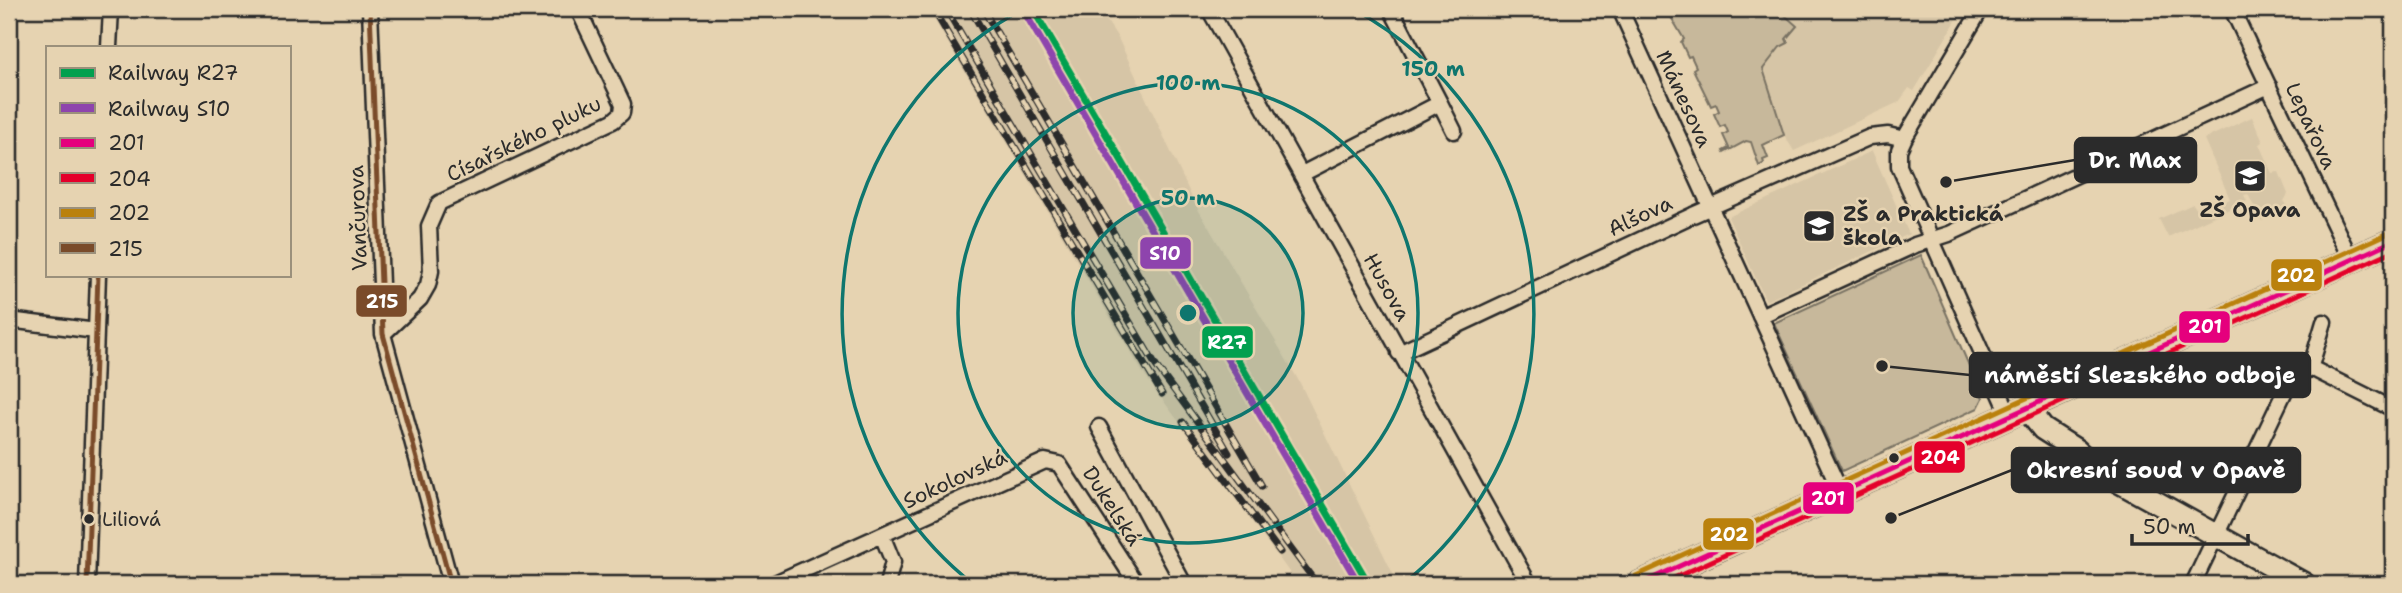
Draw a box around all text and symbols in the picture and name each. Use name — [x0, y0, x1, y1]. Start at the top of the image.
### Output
legend — [46, 46, 290, 276]
street label: Mánesova — [1649, 46, 1719, 152]
text: 150 m — [1401, 55, 1465, 83]
text: Railway R27 — [108, 59, 238, 87]
text: 100 m — [1156, 69, 1220, 97]
street label: Lepařova — [2279, 78, 2343, 174]
street label: Císařského pluku — [442, 89, 606, 189]
text: Railway S10 — [108, 95, 231, 123]
text: 201 — [108, 129, 145, 157]
callout: Dr. Max — [2075, 138, 2196, 182]
text: Dr. Max — [2089, 145, 2181, 175]
school or university icon: ZŠ Opava — [2231, 157, 2269, 195]
text: 204 — [108, 165, 151, 193]
street label: Vančurova — [342, 165, 374, 271]
text: 50 m — [1161, 184, 1215, 212]
street label: Alšova — [1603, 189, 1677, 243]
place label: ZŠ Opava — [2200, 195, 2301, 224]
text: 202 — [108, 199, 150, 227]
place label: ZŠ a Praktická škola — [1843, 199, 2004, 252]
school or university icon: ZŠ a Praktická škola — [1800, 207, 1838, 245]
text: 215 — [108, 235, 143, 263]
line badge: S10 — [1139, 236, 1192, 270]
text: S10 — [1149, 241, 1181, 266]
street label: Husova — [1357, 248, 1417, 326]
line badge: 202 — [2270, 258, 2323, 292]
text: 202 — [2277, 263, 2315, 288]
line badge: 215 — [355, 284, 408, 318]
text: 215 — [366, 289, 399, 314]
centre of rings — [1176, 301, 1200, 325]
line badge: 201 — [2178, 310, 2231, 344]
text: 201 — [2188, 314, 2222, 339]
line badge: R27 — [1201, 325, 1254, 359]
text: R27 — [1207, 330, 1247, 355]
callout: náměstí Slezského odboje — [1970, 353, 2310, 397]
text: náměstí Slezského odboje — [1984, 360, 2296, 390]
line badge: 204 — [1913, 440, 1966, 474]
street label: Sokolovská — [898, 443, 1012, 515]
text: 204 — [1920, 445, 1960, 470]
callout: Okresní soud v Opavě — [2012, 448, 2300, 492]
unlabelled marker — [1887, 451, 1901, 465]
text: Okresní soud v Opavě — [2026, 455, 2286, 485]
street label: Dukelská — [1076, 461, 1148, 551]
line badge: 201 — [1802, 481, 1855, 515]
text: 201 — [1811, 486, 1845, 511]
scale bar — [2132, 502, 2248, 546]
place label: Liliová — [102, 507, 161, 532]
marker: Liliová — [82, 512, 96, 526]
text: 50 m — [2143, 513, 2196, 541]
line badge: 202 — [1702, 517, 1755, 551]
text: 202 — [1710, 522, 1748, 547]

